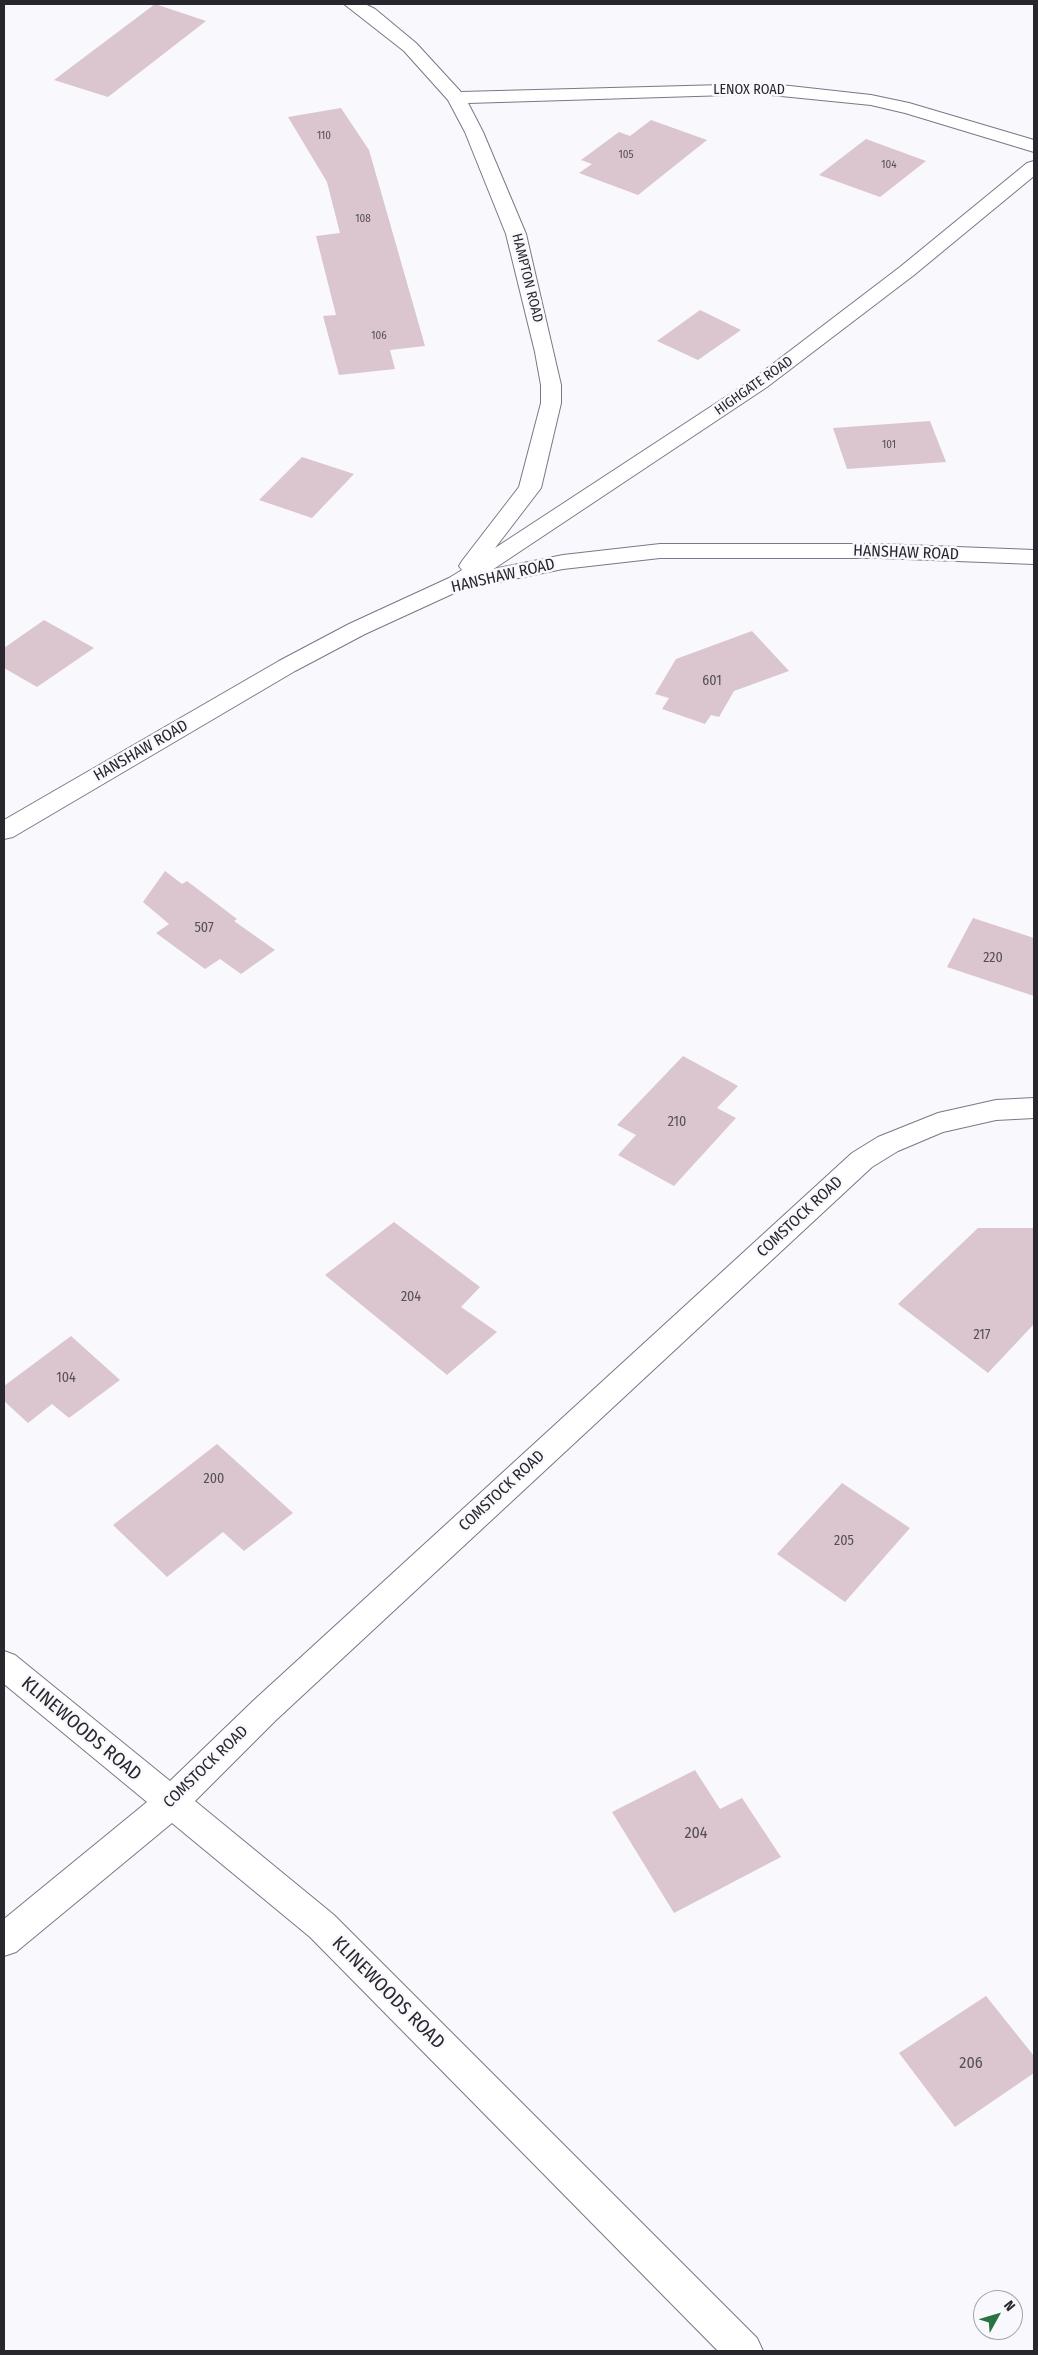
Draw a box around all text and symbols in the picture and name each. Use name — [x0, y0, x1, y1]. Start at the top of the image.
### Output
street label: LENOX ROAD — [713, 82, 785, 98]
house number: 110 — [317, 129, 331, 143]
house number: 105 — [618, 148, 634, 162]
house number: 104 — [881, 158, 897, 172]
house number: 108 — [355, 212, 371, 226]
street label: HAMPTON ROAD — [508, 232, 546, 324]
house number: 106 — [371, 329, 387, 343]
street label: HIGHGATE ROAD — [712, 353, 796, 419]
house number: 101 — [882, 438, 896, 452]
street label: HANSHAW ROAD — [853, 542, 959, 564]
street label: HANSHAW ROAD — [449, 555, 557, 597]
house number: 601 — [702, 673, 722, 689]
street label: HANSHAW ROAD — [90, 716, 192, 786]
house number: 507 — [194, 920, 214, 936]
house number: 220 — [983, 950, 1003, 966]
house number: 210 — [668, 1114, 686, 1130]
street label: COMSTOCK ROAD — [753, 1173, 847, 1261]
house number: 204 — [401, 1289, 421, 1305]
house number: 217 — [974, 1327, 990, 1343]
house number: 104 — [56, 1370, 76, 1386]
street label: COMSTOCK ROAD — [455, 1447, 549, 1535]
house number: 200 — [204, 1471, 224, 1487]
house number: 205 — [834, 1533, 854, 1549]
street label: KLINEWOODS ROAD — [16, 1672, 146, 1786]
street label: COMSTOCK ROAD — [160, 1722, 252, 1812]
house number: 204 — [684, 1824, 708, 1844]
street label: KLINEWOODS ROAD — [327, 1932, 449, 2054]
house number: 206 — [959, 2054, 983, 2074]
north arrow — [973, 2290, 1023, 2340]
text: N — [1000, 2297, 1019, 2314]

